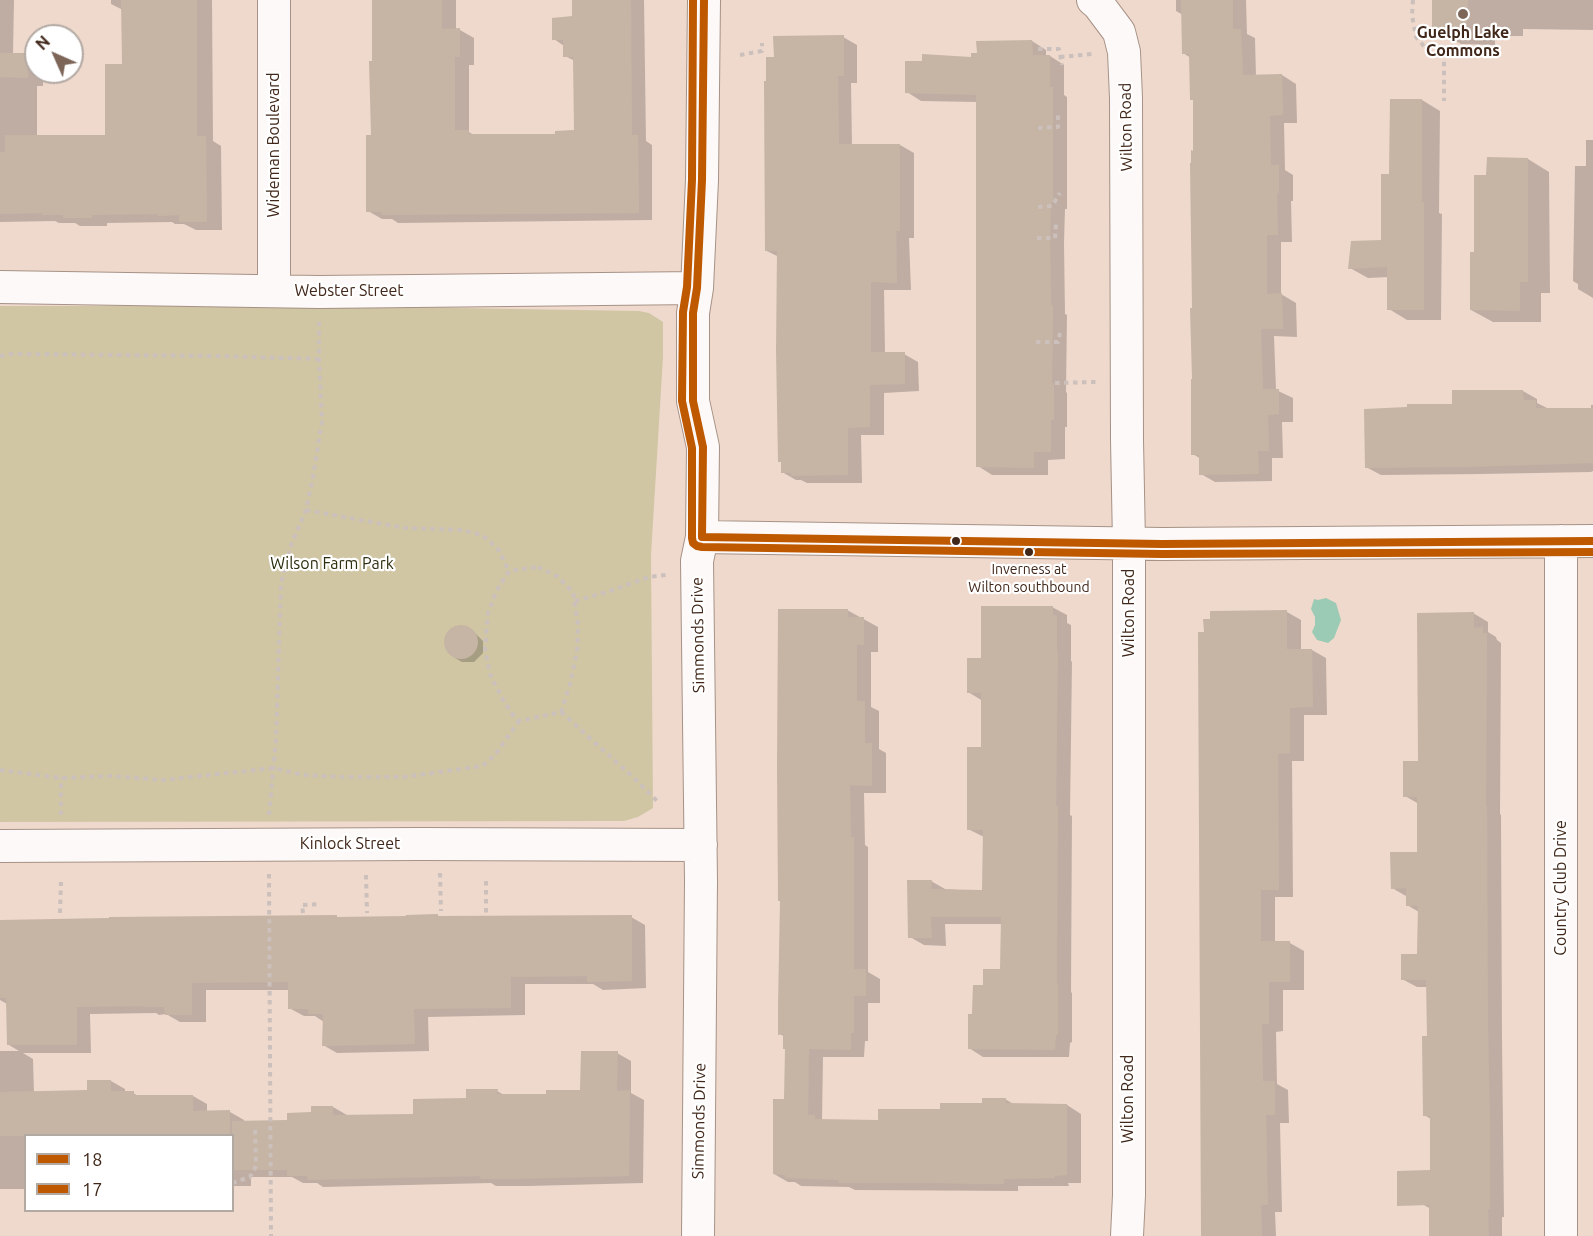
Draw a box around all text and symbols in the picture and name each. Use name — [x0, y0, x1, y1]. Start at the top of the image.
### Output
marker: Guelph Lake Commons — [1456, 7, 1470, 21]
place label: Guelph Lake Commons — [1417, 23, 1509, 61]
north arrow — [24, 24, 84, 84]
text: N — [32, 32, 53, 53]
street label: Wideman Boulevard — [264, 72, 284, 218]
street label: Wilton Road — [1116, 83, 1136, 171]
street label: Webster Street — [294, 281, 404, 301]
unlabelled marker — [950, 535, 962, 547]
marker: Inverness at Wilton southbound — [1023, 546, 1035, 558]
park label: Wilson Farm Park — [270, 554, 394, 574]
place label: Inverness at Wilton southbound — [968, 561, 1090, 594]
street label: Wilton Road — [1119, 569, 1139, 657]
street label: Simmonds Drive — [687, 577, 709, 693]
street label: Country Club Drive — [1551, 820, 1571, 956]
street label: Kinlock Street — [300, 834, 400, 854]
street label: Wilton Road — [1118, 1055, 1138, 1143]
street label: Simmonds Drive — [688, 1063, 710, 1179]
legend — [24, 1134, 234, 1212]
text: 18 — [82, 1149, 102, 1169]
text: 17 — [82, 1179, 102, 1199]

